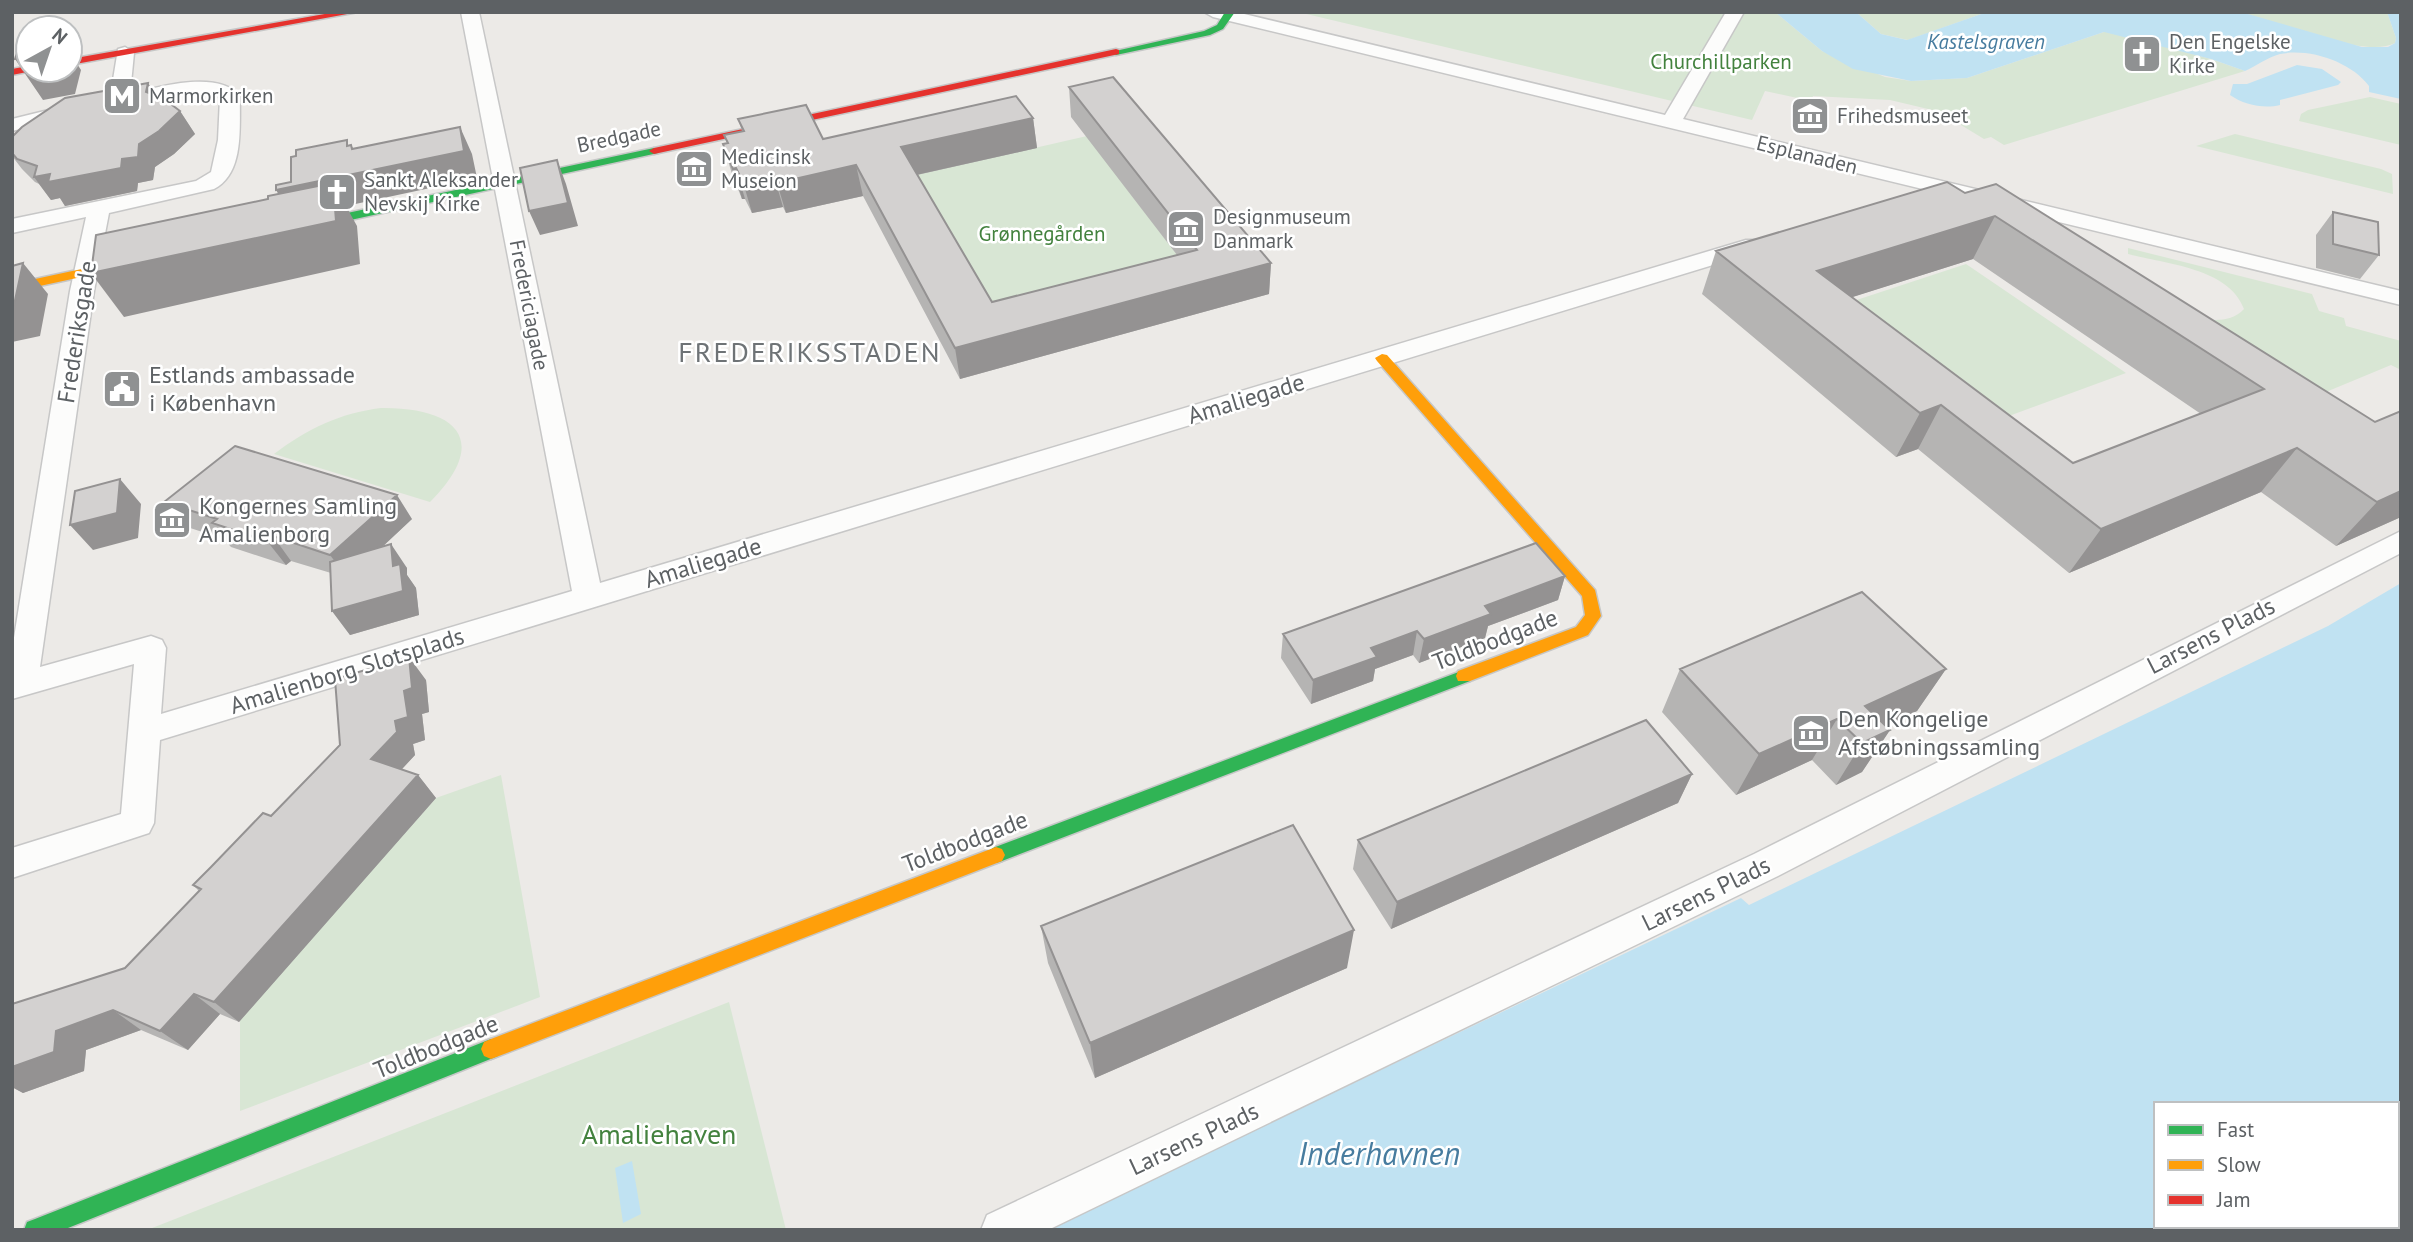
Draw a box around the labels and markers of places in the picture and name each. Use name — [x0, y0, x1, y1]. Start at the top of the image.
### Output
place label: Den Engelske Kirke — [2169, 28, 2291, 79]
church icon: Den Engelske Kirke — [2121, 33, 2163, 75]
metro station icon: Marmorkirken — [101, 75, 143, 117]
place label: Marmorkirken — [149, 82, 273, 109]
museum icon: Frihedsmuseet — [1789, 95, 1831, 137]
place label: Frihedsmuseet — [1837, 102, 1968, 129]
place label: Medicinsk Museion — [721, 143, 811, 194]
museum icon: Medicinsk Museion — [673, 148, 715, 190]
place label: Sankt Aleksander Nevskij Kirke — [364, 166, 518, 217]
church icon: Sankt Aleksander Nevskij Kirke — [316, 171, 358, 213]
place label: Designmuseum Danmark — [1213, 203, 1351, 254]
museum icon: Designmuseum Danmark — [1165, 208, 1207, 250]
place label: Estlands ambassade i København — [149, 359, 355, 418]
public building icon: Estlands ambassade i København — [101, 368, 143, 410]
place label: Kongernes Samling Amalienborg — [199, 490, 397, 549]
museum icon: Kongernes Samling Amalienborg — [151, 499, 193, 541]
place label: Den Kongelige Afstøbningssamling — [1838, 703, 2040, 762]
museum icon: Den Kongelige Afstøbningssamling — [1790, 712, 1832, 754]

